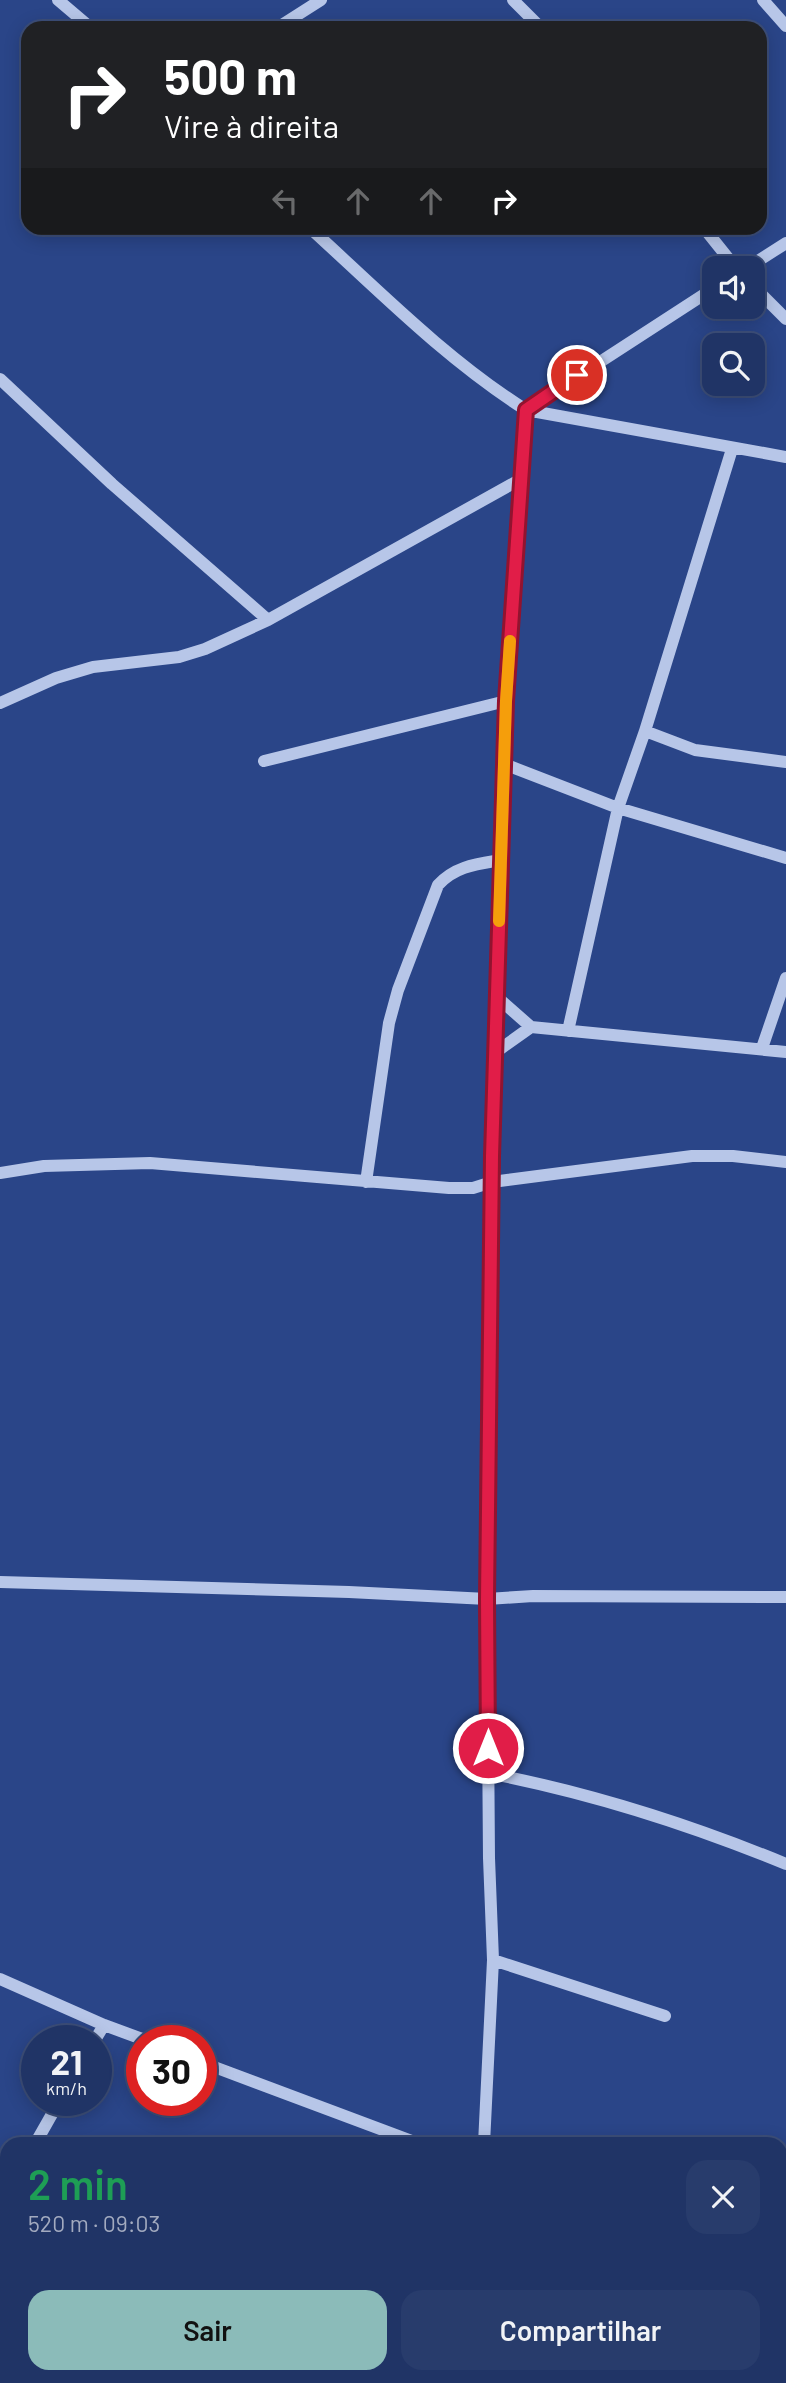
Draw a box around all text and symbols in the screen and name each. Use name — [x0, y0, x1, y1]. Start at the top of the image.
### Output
text: 500 m — [164, 46, 297, 105]
icon: right — [49, 49, 140, 140]
text: Vire à direita — [164, 106, 339, 144]
icon: left — [266, 182, 304, 220]
icon: ahead — [339, 182, 377, 220]
icon: ahead — [412, 182, 450, 220]
icon: right — [485, 182, 523, 220]
map controls — [702, 256, 765, 396]
button: sound — [702, 256, 765, 319]
button: search — [702, 333, 765, 396]
pin — [547, 345, 607, 405]
icon: arrive — [558, 356, 596, 394]
position arrow — [451, 1711, 525, 1785]
speed limit sign: 30 — [126, 2025, 217, 2116]
text: 21 — [51, 2040, 82, 2082]
text: km/h — [46, 2077, 87, 2099]
text: 2 min — [28, 2158, 128, 2208]
button: close — [686, 2160, 760, 2234]
text: 520 m · 09:03 — [28, 2209, 160, 2237]
button: Sair — [28, 2290, 387, 2370]
button: Compartilhar — [401, 2290, 760, 2370]

